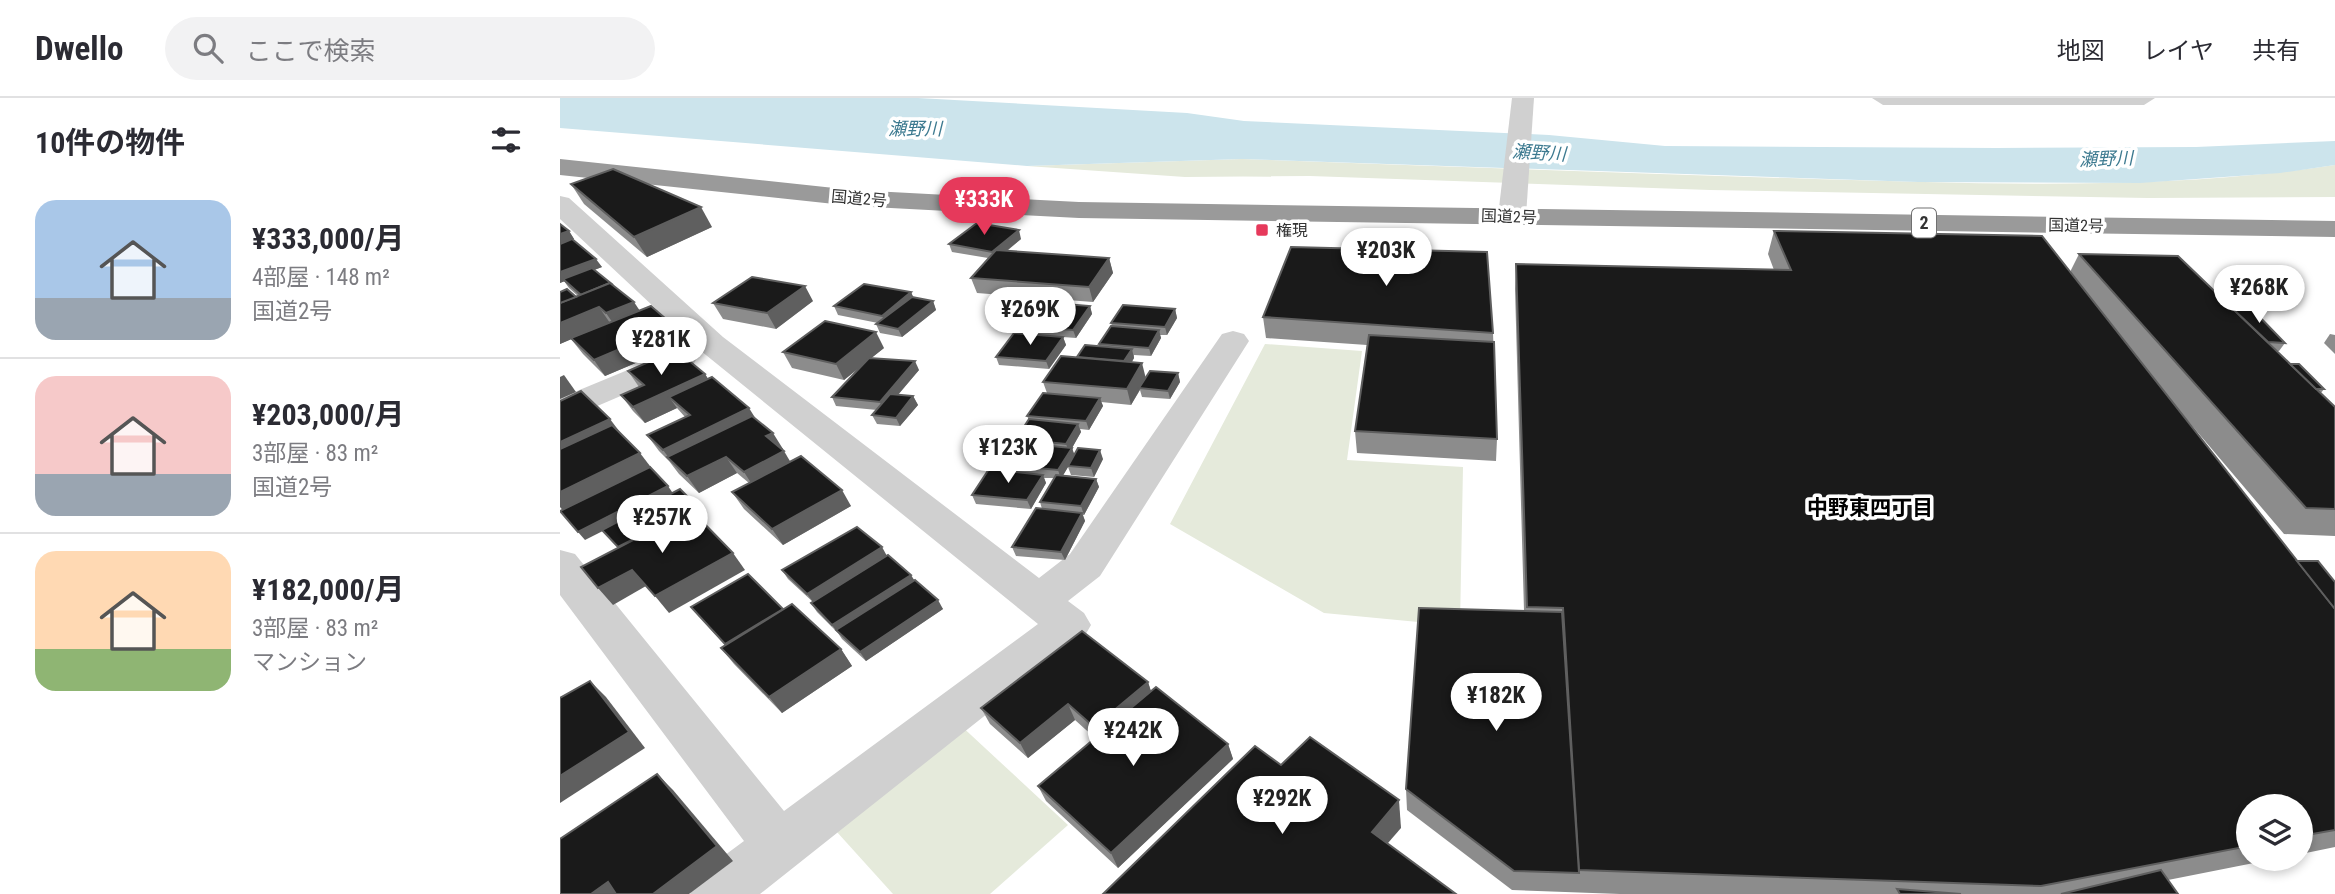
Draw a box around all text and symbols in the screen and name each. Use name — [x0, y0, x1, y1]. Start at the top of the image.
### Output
search box — [165, 17, 655, 80]
text: Dwello — [35, 29, 123, 68]
icon: search — [189, 29, 227, 67]
text: ここで検索 — [245, 36, 375, 66]
text: 地図 — [2057, 37, 2105, 65]
text: レイヤ — [2143, 37, 2214, 65]
text: 共有 — [2252, 37, 2300, 65]
water label: 瀬野川 — [888, 118, 944, 139]
icon: filters — [487, 121, 525, 159]
text: 10件の物件 — [35, 125, 185, 160]
water label: 瀬野川 — [1512, 141, 1569, 165]
water label: 瀬野川 — [2079, 147, 2135, 170]
pin: ¥333K — [935, 178, 1033, 237]
text: ¥333K — [955, 186, 1013, 213]
street label: 国道2号 — [830, 187, 888, 210]
street label: 国道2号 — [1481, 206, 1537, 227]
road number: 2 — [1912, 208, 1936, 238]
street label: 国道2号 — [2048, 216, 2104, 235]
text: ¥333,000/月 — [252, 221, 405, 256]
place label: 権現 — [1276, 221, 1308, 240]
marker: 権現 — [1254, 222, 1270, 238]
icon: home — [91, 228, 175, 312]
pin: ¥203K — [1337, 228, 1435, 288]
text: ¥203K — [1357, 237, 1415, 264]
text: 4部屋 · 148 m² — [252, 264, 390, 291]
pin: ¥268K — [2210, 266, 2308, 325]
text: ¥268K — [2230, 274, 2288, 301]
pin: ¥269K — [981, 288, 1079, 347]
text: ¥269K — [1001, 296, 1059, 323]
text: 国道2号 — [252, 298, 332, 325]
pin: ¥281K — [612, 317, 710, 377]
text: ¥281K — [632, 326, 690, 353]
text: ¥203,000/月 — [252, 397, 405, 432]
icon: home — [91, 404, 175, 488]
pin: ¥123K — [959, 426, 1057, 485]
text: ¥123K — [979, 434, 1037, 461]
text: 3部屋 · 83 m² — [252, 440, 378, 467]
text: 国道2号 — [252, 474, 332, 501]
pin: ¥257K — [613, 496, 711, 555]
district label: 中野東四丁目 — [1807, 496, 1933, 520]
text: ¥257K — [633, 504, 691, 531]
text: ¥182,000/月 — [252, 572, 405, 607]
icon: home — [91, 579, 175, 663]
text: 3部屋 · 83 m² — [252, 615, 378, 642]
text: マンション — [252, 649, 367, 676]
pin: ¥182K — [1447, 674, 1545, 733]
text: ¥182K — [1467, 682, 1525, 709]
pin: ¥242K — [1084, 708, 1182, 768]
text: ¥242K — [1104, 717, 1162, 744]
pin: ¥292K — [1233, 776, 1331, 836]
text: ¥292K — [1253, 785, 1311, 812]
map controls — [2236, 794, 2313, 871]
button: layers — [2236, 794, 2313, 871]

